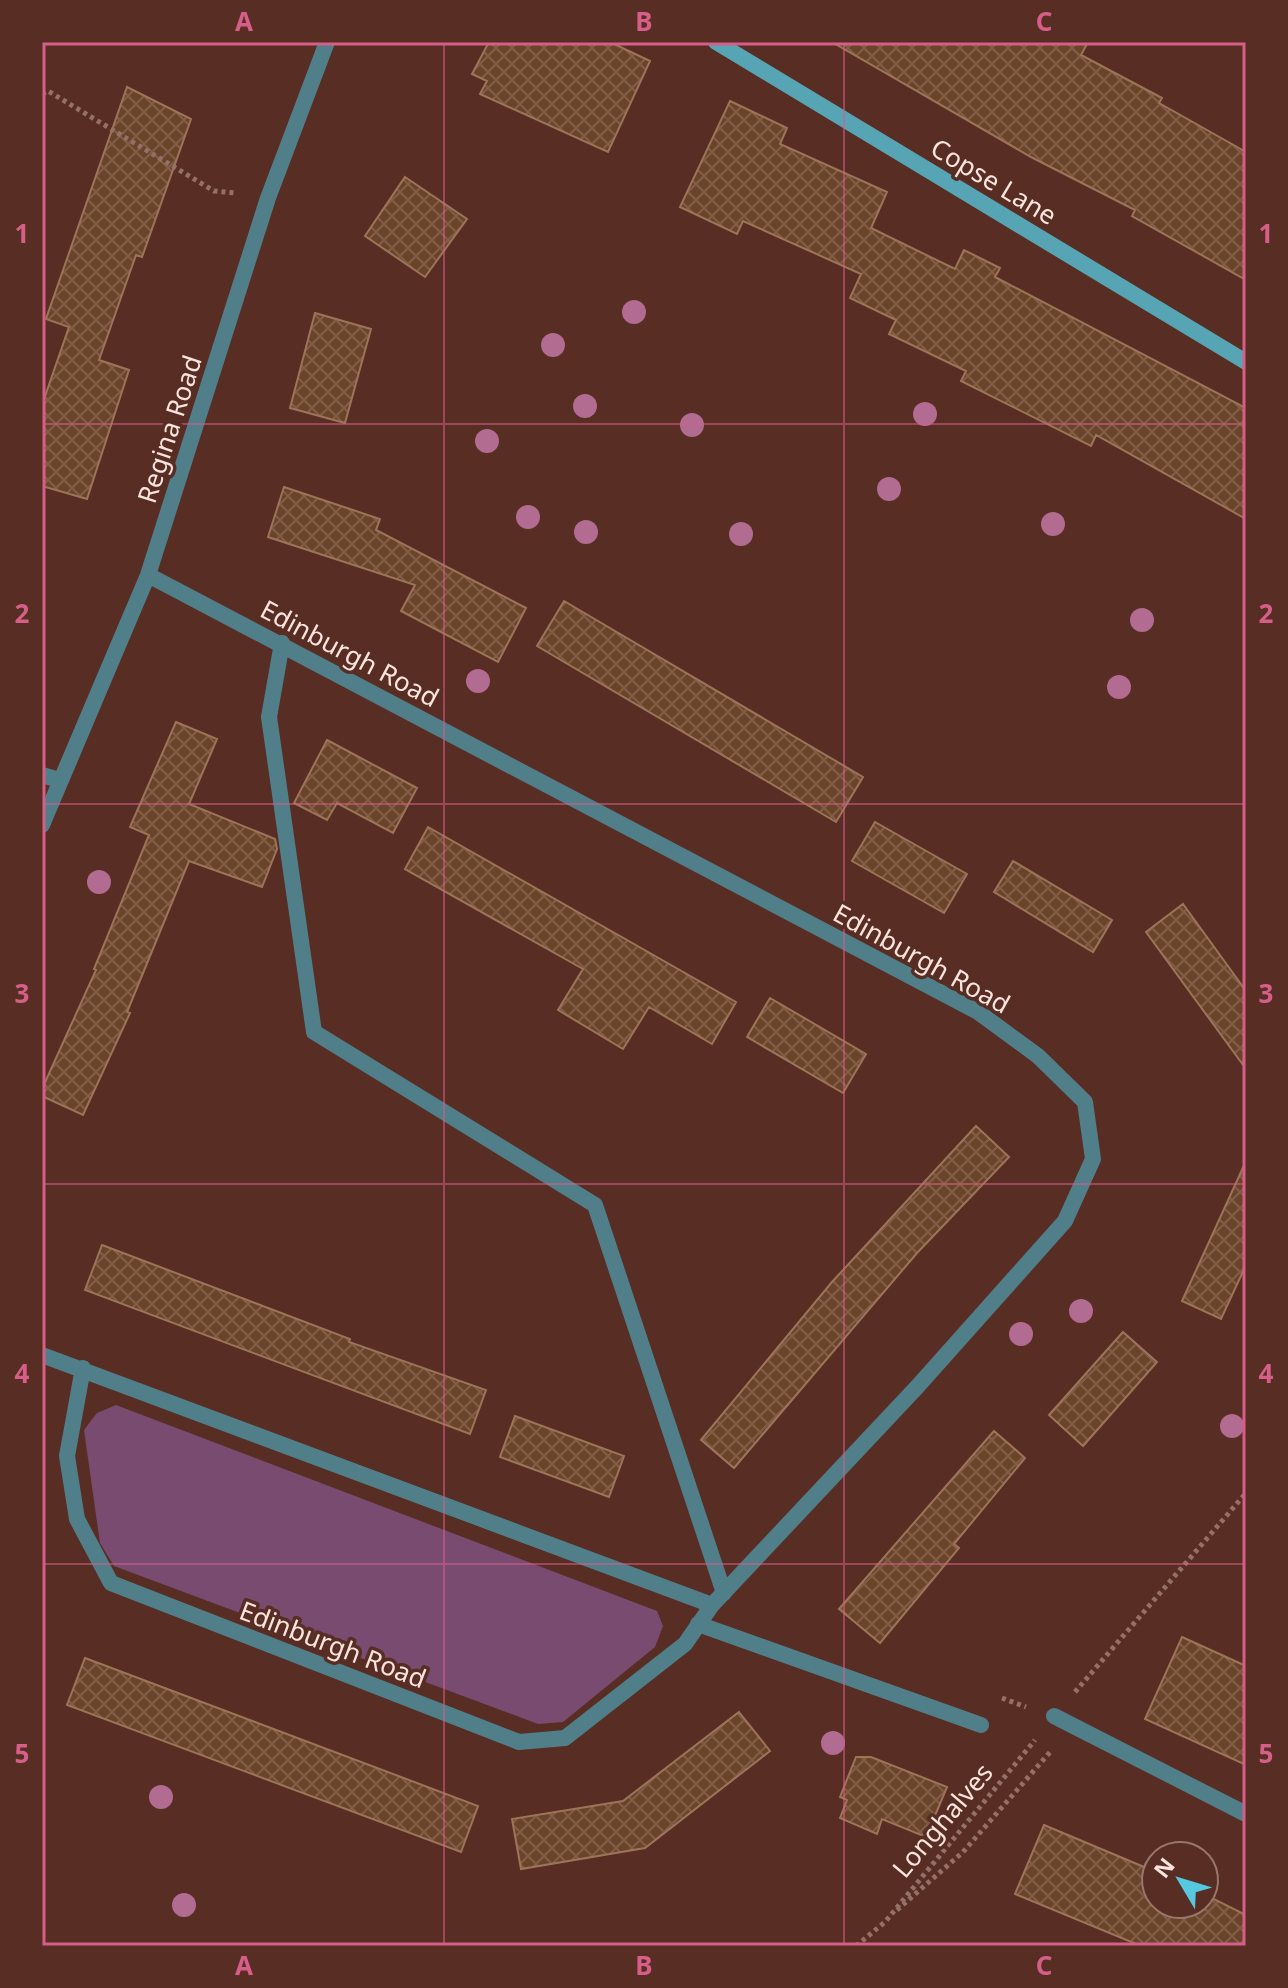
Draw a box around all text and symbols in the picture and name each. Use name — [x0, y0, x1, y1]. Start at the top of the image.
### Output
text: A — [235, 3, 253, 39]
text: B — [635, 3, 653, 39]
text: C — [1036, 3, 1052, 39]
street label: Copse Lane — [924, 129, 1064, 233]
text: 1 — [15, 215, 29, 251]
text: 1 — [1259, 215, 1273, 251]
street label: Regina Road — [128, 350, 210, 508]
street label: Edinburgh Road — [255, 591, 445, 715]
text: 2 — [15, 595, 30, 631]
text: 2 — [1259, 595, 1274, 631]
street label: Edinburgh Road — [827, 894, 1017, 1022]
text: 3 — [15, 975, 29, 1011]
text: 3 — [1259, 975, 1273, 1011]
text: 4 — [15, 1355, 30, 1391]
text: 4 — [1259, 1355, 1274, 1391]
street label: Edinburgh Road — [235, 1592, 431, 1696]
text: 5 — [15, 1735, 29, 1771]
text: 5 — [1259, 1735, 1273, 1771]
street label: Longhalves — [884, 1755, 1000, 1885]
north arrow — [1140, 1840, 1220, 1920]
text: N — [1146, 1851, 1181, 1883]
text: A — [235, 1947, 253, 1983]
text: B — [635, 1947, 653, 1983]
text: C — [1036, 1947, 1052, 1983]

